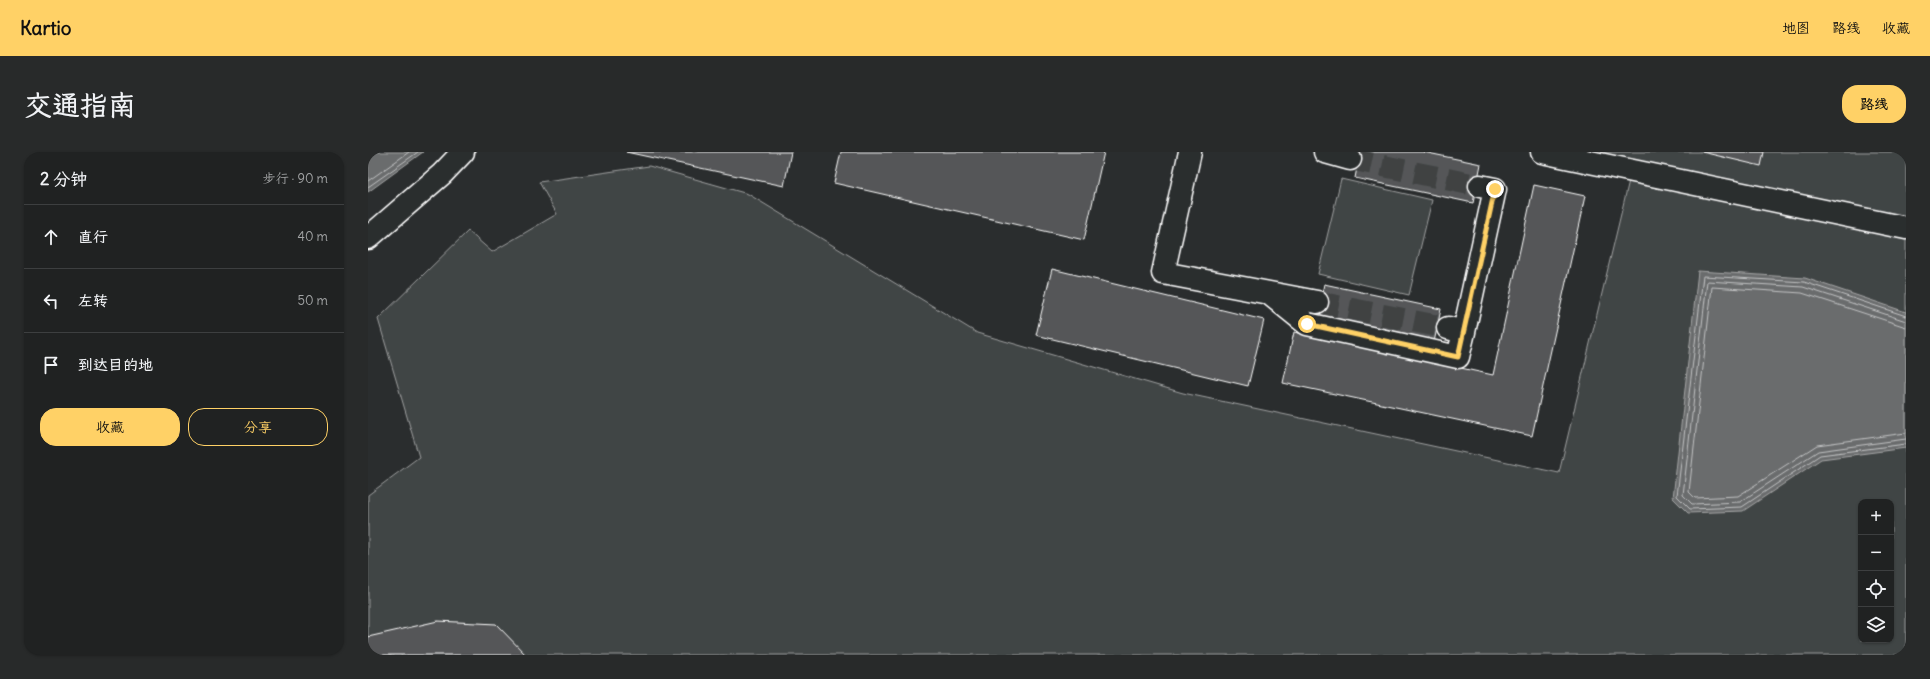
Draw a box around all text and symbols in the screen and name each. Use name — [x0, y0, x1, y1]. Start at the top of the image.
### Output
text: Kartio — [20, 16, 72, 40]
text: 地图 — [1782, 19, 1810, 37]
text: 路线 — [1832, 19, 1860, 37]
text: 收藏 — [1882, 19, 1910, 37]
button: 路线 — [1842, 85, 1906, 123]
text: 交通指南 — [24, 87, 136, 123]
text: 2 分钟 — [40, 168, 87, 190]
text: 步行 · 90 m — [262, 170, 328, 187]
route end — [1486, 180, 1504, 198]
icon: ahead — [40, 226, 62, 248]
text: 直行 — [78, 227, 108, 246]
text: 40 m — [297, 228, 328, 245]
icon: left — [40, 290, 62, 312]
text: 左转 — [78, 291, 108, 310]
text: 50 m — [297, 292, 328, 309]
route start — [1298, 315, 1316, 333]
icon: arrive — [40, 354, 62, 376]
text: 到达目的地 — [78, 355, 153, 374]
button: 收藏 — [40, 408, 180, 446]
button: 分享 — [188, 408, 328, 446]
map controls — [1858, 499, 1894, 643]
button: + — [1858, 499, 1894, 535]
button: − — [1858, 535, 1894, 571]
button: locate — [1858, 571, 1894, 607]
button: layers — [1858, 607, 1894, 643]

